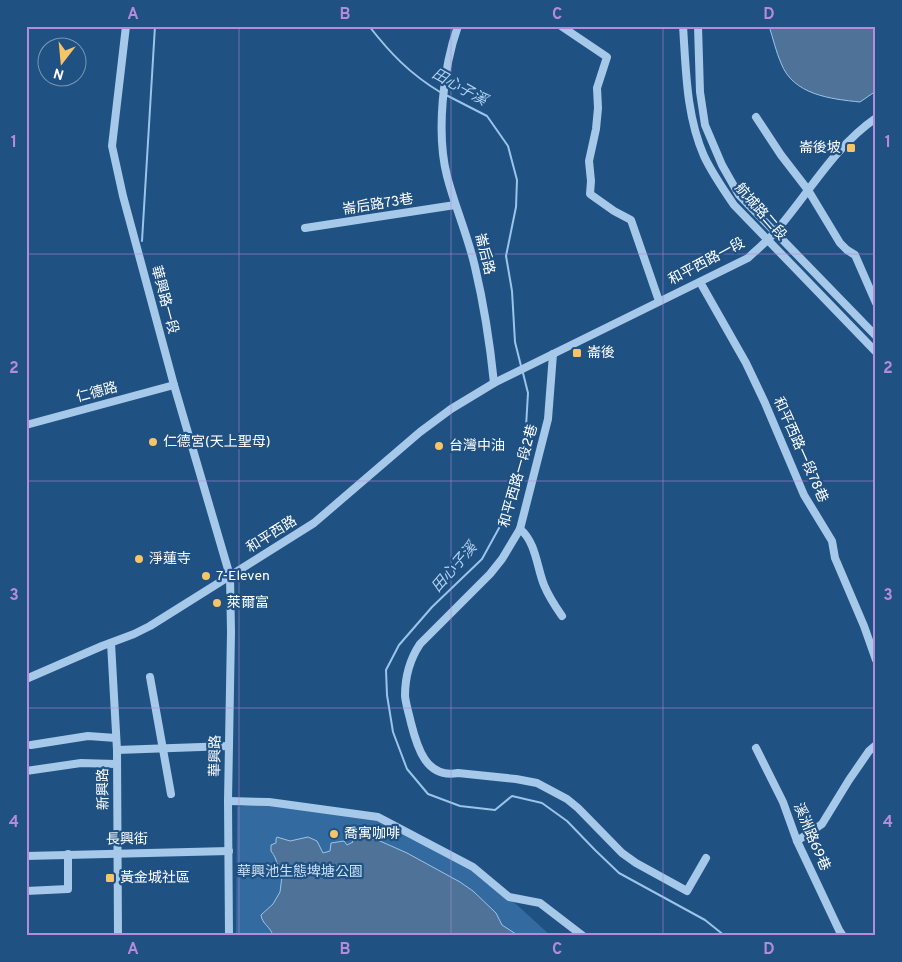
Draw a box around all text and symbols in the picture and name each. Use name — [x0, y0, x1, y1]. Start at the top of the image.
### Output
text: A — [127, 5, 139, 25]
text: B — [339, 5, 351, 25]
text: C — [552, 5, 562, 25]
text: D — [763, 5, 775, 25]
north arrow — [38, 38, 88, 88]
text: N — [52, 63, 66, 83]
water label: 田心子溪 — [428, 65, 492, 112]
text: 1 — [11, 133, 17, 153]
text: 1 — [885, 133, 891, 153]
place label: 崙後坡 — [799, 140, 841, 157]
marker: 崙後坡 — [845, 142, 857, 154]
street label: 航城路二段 — [731, 179, 790, 244]
street label: 崙后路73巷 — [341, 191, 415, 219]
street label: 崙后路 — [471, 232, 497, 276]
street label: 和平西路一段 — [666, 235, 748, 289]
street label: 華興路一段 — [147, 264, 181, 336]
place label: 崙後 — [587, 345, 615, 362]
marker: 崙後 — [571, 347, 583, 359]
text: 2 — [9, 359, 19, 379]
text: 2 — [883, 359, 893, 379]
street label: 仁德路 — [74, 378, 119, 407]
street label: 和平西路一段78巷 — [769, 395, 831, 505]
street label: 和平西路一段2巷 — [496, 422, 542, 530]
place label: 仁德宮(天上聖母) — [163, 433, 271, 451]
marker: 仁德宮(天上聖母) — [147, 436, 159, 448]
place label: 台灣中油 — [449, 438, 505, 455]
marker: 台灣中油 — [433, 440, 445, 452]
street label: 和平西路 — [244, 513, 300, 557]
water label: 田心子溪 — [428, 538, 483, 597]
place label: 淨蓮寺 — [149, 551, 191, 568]
marker: 淨蓮寺 — [133, 553, 145, 565]
place label: 7-Eleven — [216, 568, 270, 585]
marker: 7-Eleven — [200, 570, 212, 582]
text: 3 — [9, 586, 19, 606]
text: 3 — [883, 586, 893, 606]
place label: 萊爾富 — [227, 595, 269, 612]
marker: 萊爾富 — [211, 597, 223, 609]
street label: 華興路 — [207, 735, 225, 777]
street label: 新興路 — [95, 768, 113, 810]
street label: 溪洲路69巷 — [789, 800, 834, 874]
text: 4 — [9, 813, 19, 833]
text: 4 — [883, 813, 893, 833]
place label: 喬寓咖啡 — [344, 825, 400, 843]
marker: 喬寓咖啡 — [328, 828, 340, 840]
street label: 長興街 — [106, 831, 148, 849]
park label: 華興池生態埤塘公園 — [237, 863, 363, 881]
place label: 黃金城社區 — [120, 870, 190, 887]
marker: 黃金城社區 — [104, 872, 116, 884]
text: A — [127, 940, 139, 960]
text: B — [339, 940, 351, 960]
text: C — [552, 940, 562, 960]
text: D — [763, 940, 775, 960]

